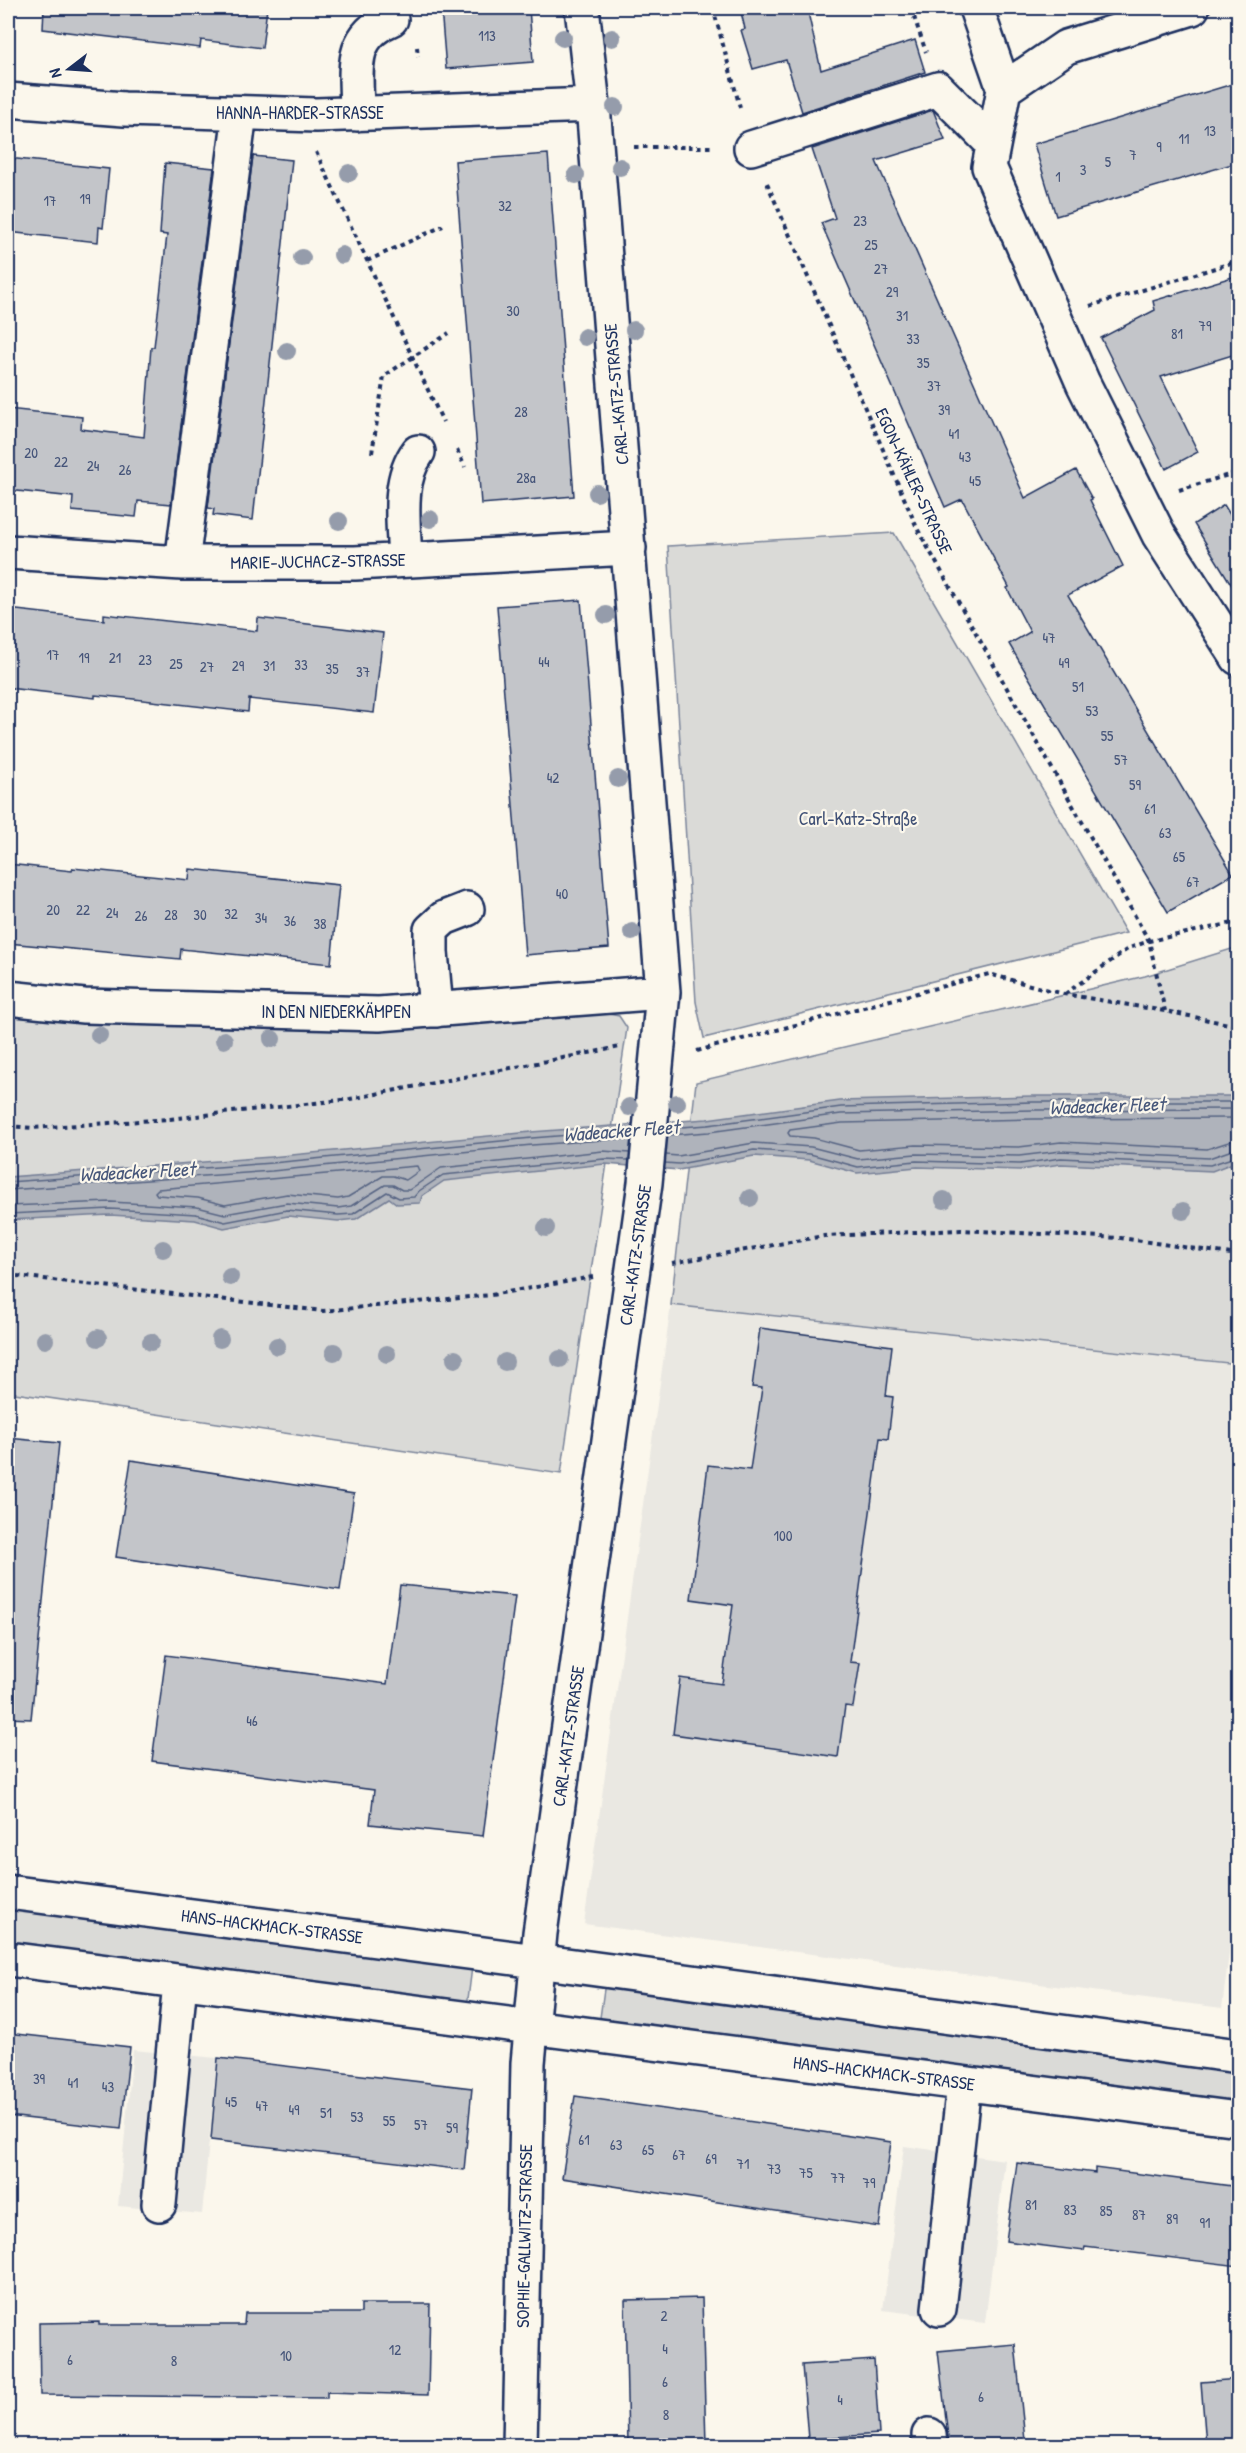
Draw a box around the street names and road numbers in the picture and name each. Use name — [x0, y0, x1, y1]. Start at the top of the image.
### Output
street label: HANNA-HARDER-STRASSE — [216, 100, 384, 125]
street label: CARL-KATZ-STRASSE — [597, 322, 635, 466]
street label: EGON-KÄHLER-STRASSE — [869, 404, 959, 558]
street label: MARIE-JUCHACZ-STRASSE — [230, 547, 406, 575]
street label: IN DEN NIEDERKÄMPEN — [261, 999, 411, 1024]
street label: CARL-KATZ-STRASSE — [613, 1183, 657, 1327]
street label: CARL-KATZ-STRASSE — [546, 1664, 590, 1808]
street label: HANS-HACKMACK-STRASSE — [180, 1902, 364, 1950]
street label: HANS-HACKMACK-STRASSE — [792, 2049, 976, 2097]
street label: SOPHIE-GALLWITZ-STRASSE — [510, 2144, 538, 2328]

